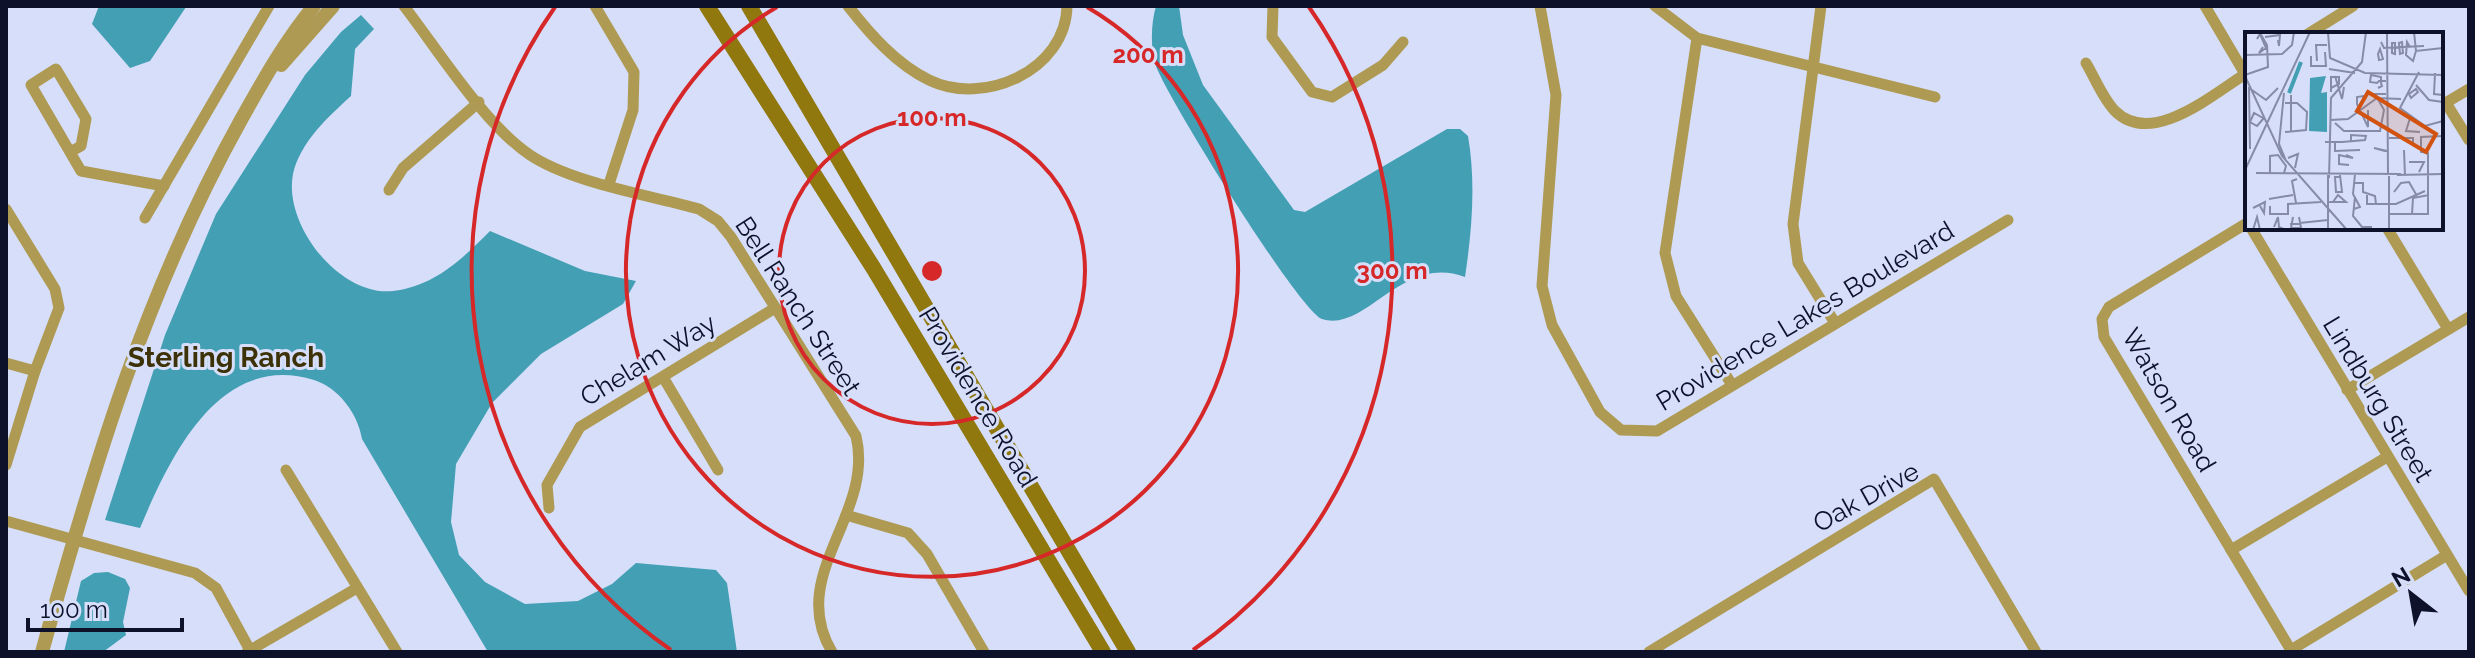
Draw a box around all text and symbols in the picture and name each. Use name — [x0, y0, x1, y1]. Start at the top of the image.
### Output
inset map — [2245, 32, 2443, 230]
text: 200 m — [1112, 40, 1184, 69]
text: 100 m — [897, 103, 967, 132]
street label: Bell Ranch Street — [729, 211, 867, 401]
street label: Providence Lakes Boulevard — [1651, 215, 1959, 417]
text: 300 m — [1357, 256, 1427, 285]
centre of rings — [918, 257, 946, 285]
street label: Providence Road — [913, 302, 1043, 492]
street label: Chelam Way — [575, 308, 721, 412]
street label: Lindburg Street — [2317, 311, 2439, 487]
street label: Watson Road — [2116, 323, 2222, 477]
district label: Sterling Ranch — [128, 341, 324, 374]
street label: Oak Drive — [1808, 456, 1924, 538]
north arrow — [2371, 554, 2451, 634]
text: N — [2387, 561, 2415, 592]
scale bar — [28, 582, 182, 632]
text: 100 m — [40, 595, 108, 624]

